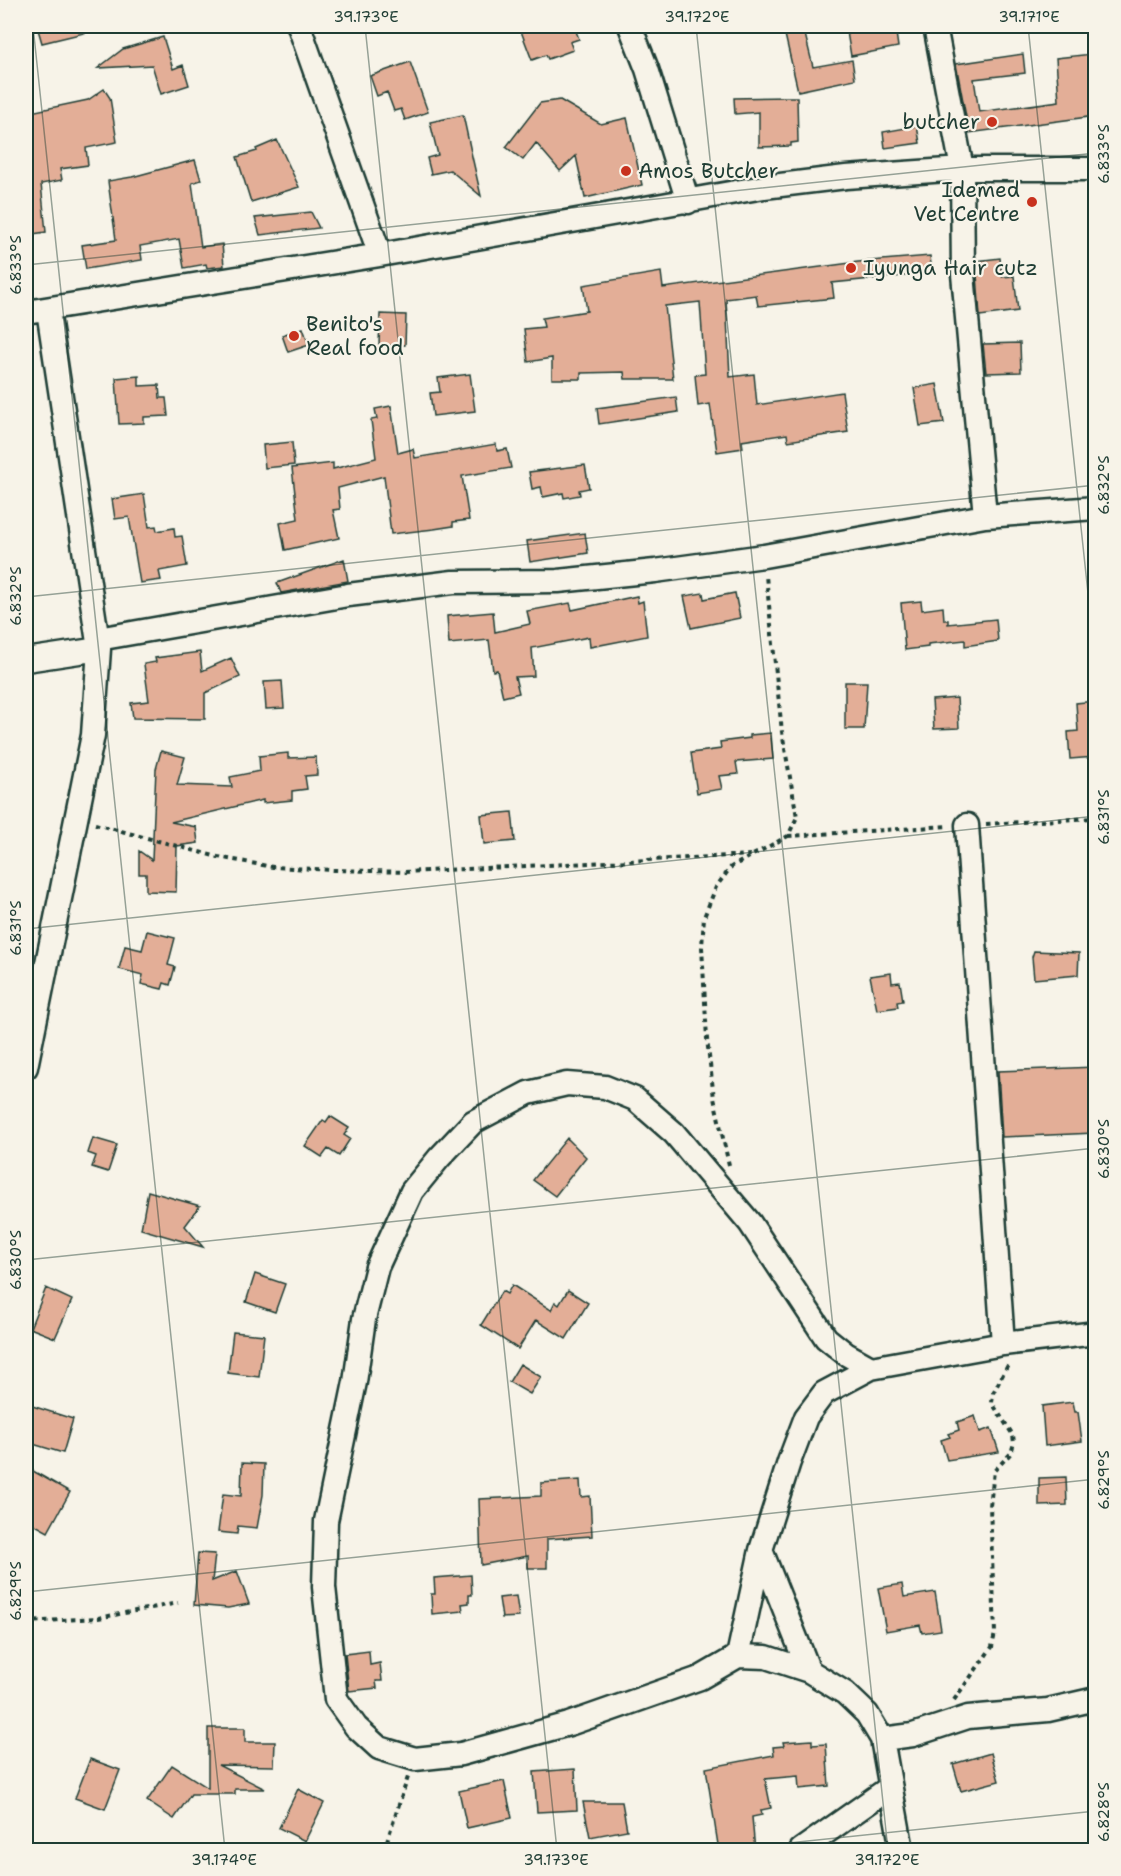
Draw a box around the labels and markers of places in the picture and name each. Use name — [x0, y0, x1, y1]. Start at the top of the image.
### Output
place label: butcher — [903, 108, 980, 136]
marker: butcher — [985, 115, 999, 129]
place label: Amos Butcher — [638, 157, 778, 185]
marker: Amos Butcher — [619, 164, 633, 178]
place label: Idemed Vet Centre — [913, 176, 1020, 228]
marker: Idemed Vet Centre — [1025, 195, 1039, 209]
place label: Iyunga Hair cutz — [863, 254, 1038, 282]
marker: Iyunga Hair cutz — [844, 261, 858, 275]
place label: Benito's Real food — [306, 310, 404, 362]
marker: Benito's Real food — [287, 329, 301, 343]

